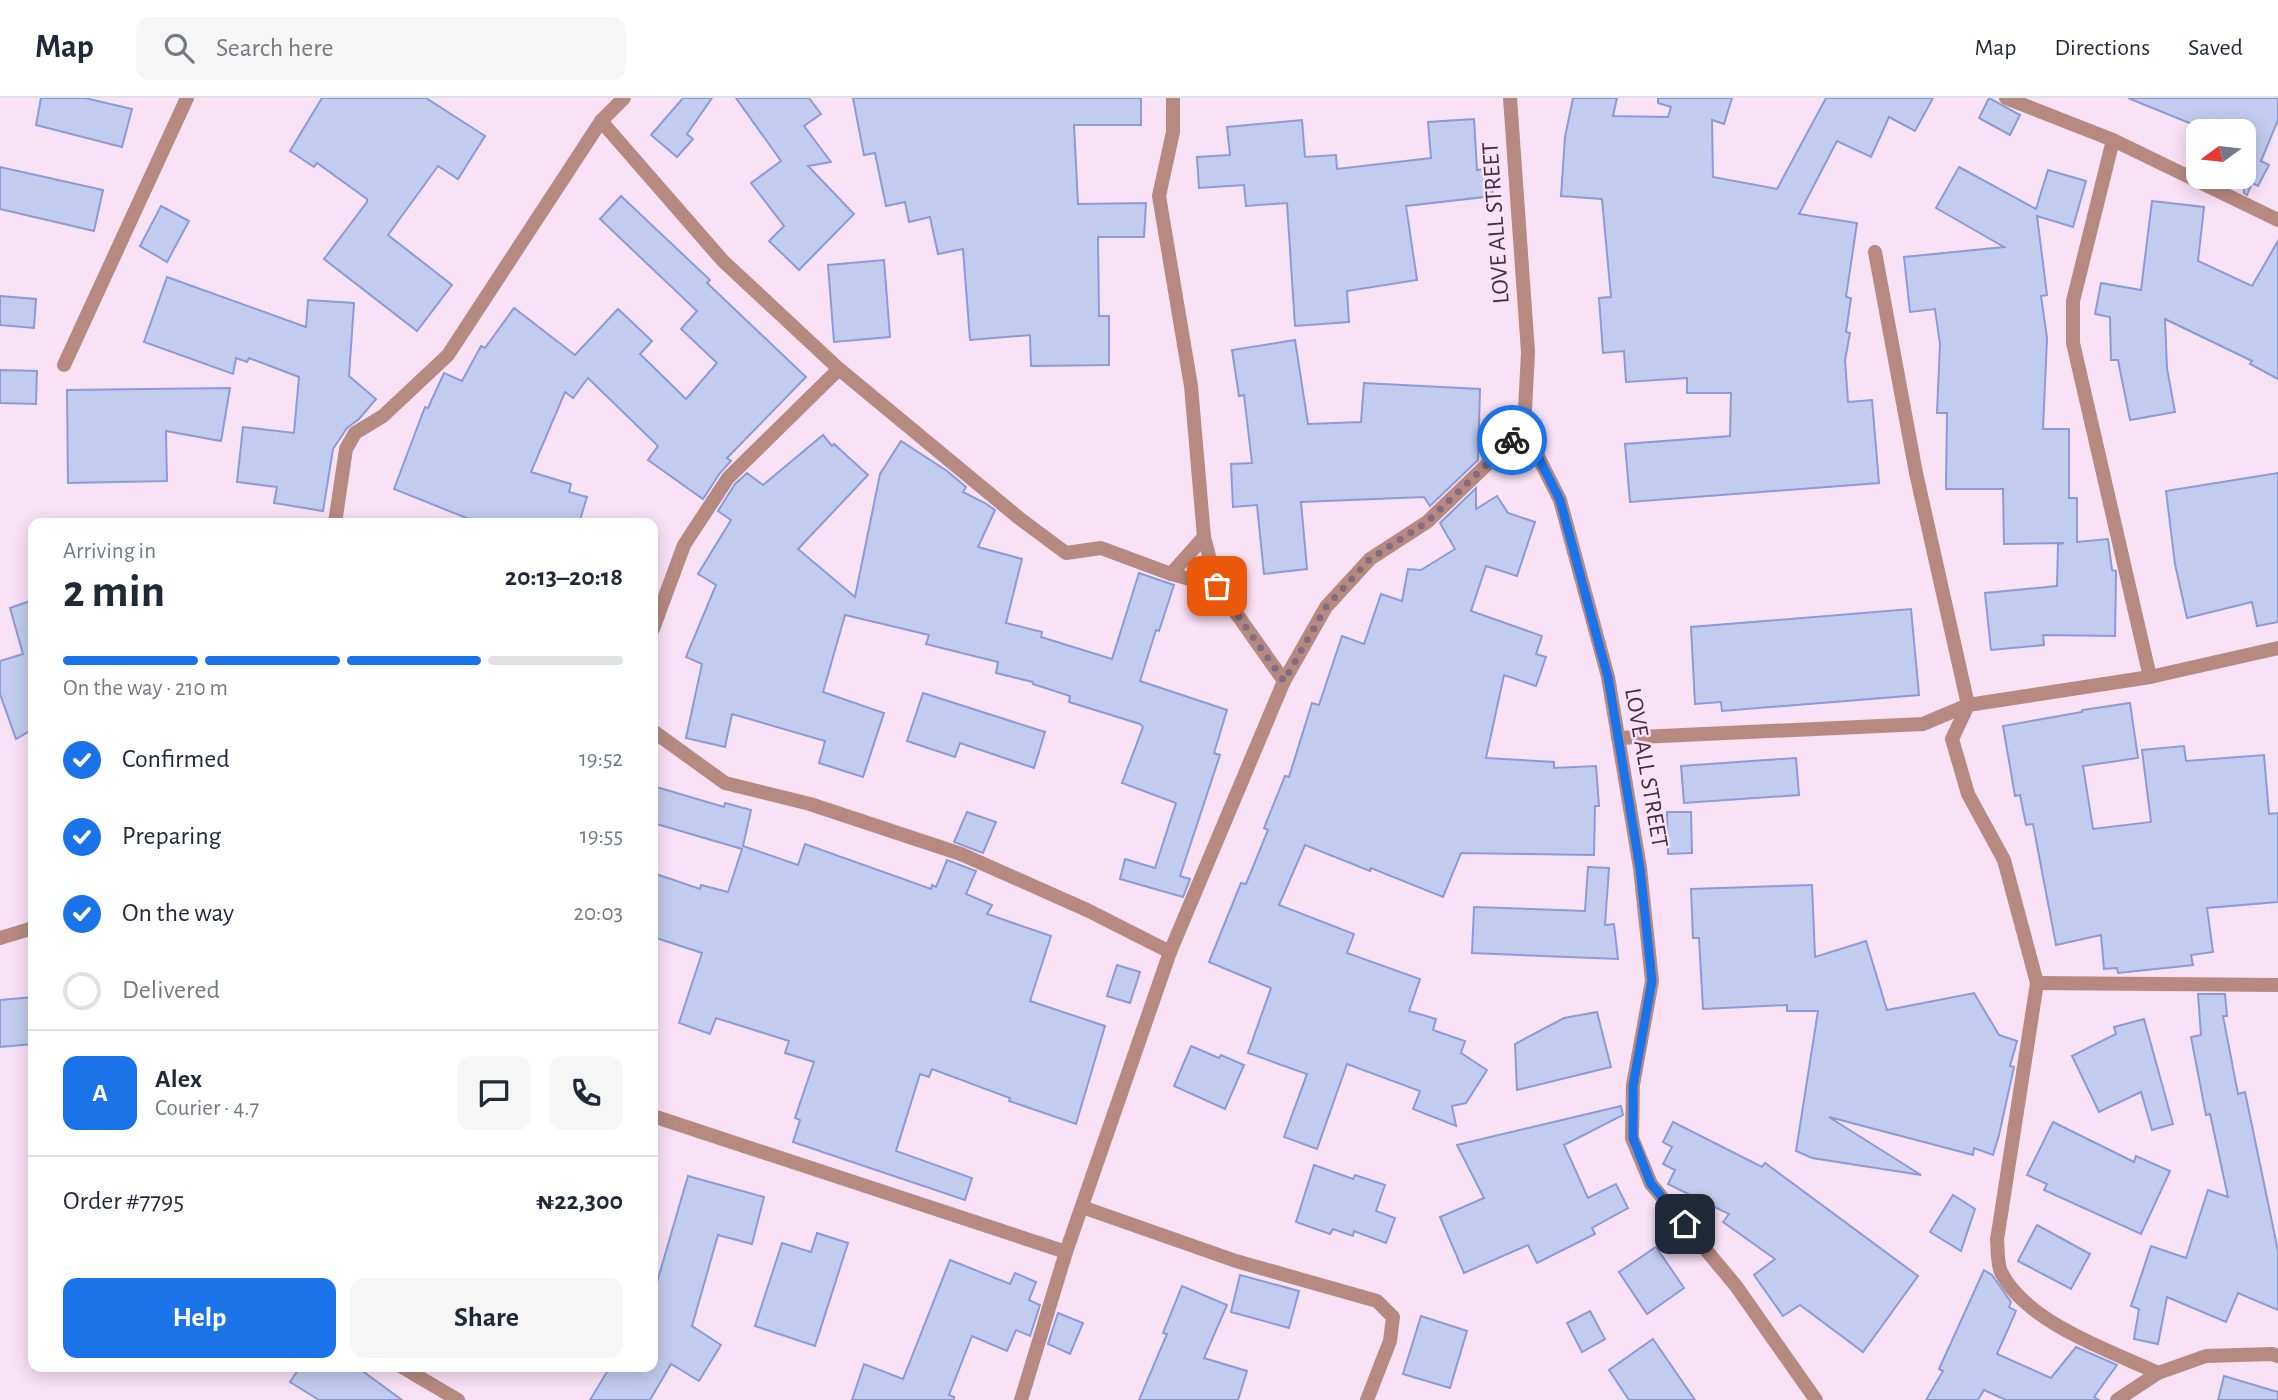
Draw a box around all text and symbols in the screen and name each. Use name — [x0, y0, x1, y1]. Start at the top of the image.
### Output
search box — [136, 17, 626, 80]
icon: search — [160, 29, 198, 67]
text: Map — [35, 31, 94, 64]
text: Search here — [216, 35, 334, 61]
text: Map — [1974, 36, 2016, 60]
text: Directions — [2054, 36, 2150, 60]
text: Saved — [2188, 36, 2243, 60]
north arrow — [2186, 119, 2256, 189]
map controls — [2186, 119, 2256, 189]
street label: LOVE ALL STREET — [1478, 141, 1514, 305]
courier — [1477, 405, 1547, 475]
icon: bike — [1493, 421, 1531, 459]
text: Arriving in — [63, 540, 156, 563]
pin — [1187, 556, 1247, 616]
text: 20:13–20:18 — [505, 564, 623, 590]
icon: bag — [1198, 567, 1236, 605]
text: 2 min — [63, 569, 165, 615]
text: On the way · 210 m — [63, 677, 228, 700]
street label: LOVE ALL STREET — [1620, 686, 1672, 850]
icon: check — [63, 741, 101, 779]
text: Confirmed — [122, 746, 230, 772]
text: 19:52 — [579, 748, 623, 771]
icon: check — [63, 818, 101, 856]
text: Preparing — [122, 823, 221, 849]
text: 19:55 — [580, 825, 623, 848]
icon: check — [63, 895, 101, 933]
text: On the way — [122, 900, 234, 926]
text: 20:03 — [574, 902, 623, 925]
text: Delivered — [122, 977, 220, 1003]
button: chat — [457, 1056, 531, 1130]
button: phone — [549, 1056, 623, 1130]
text: Alex — [155, 1066, 202, 1092]
text: A — [92, 1080, 108, 1106]
text: Courier · 4.7 — [155, 1097, 259, 1120]
text: Order #7795 — [63, 1188, 184, 1214]
text: ₦22,300 — [536, 1188, 623, 1214]
pin — [1655, 1194, 1715, 1254]
icon: home — [1666, 1205, 1704, 1243]
button: Help — [63, 1278, 336, 1358]
button: Share — [350, 1278, 623, 1358]

